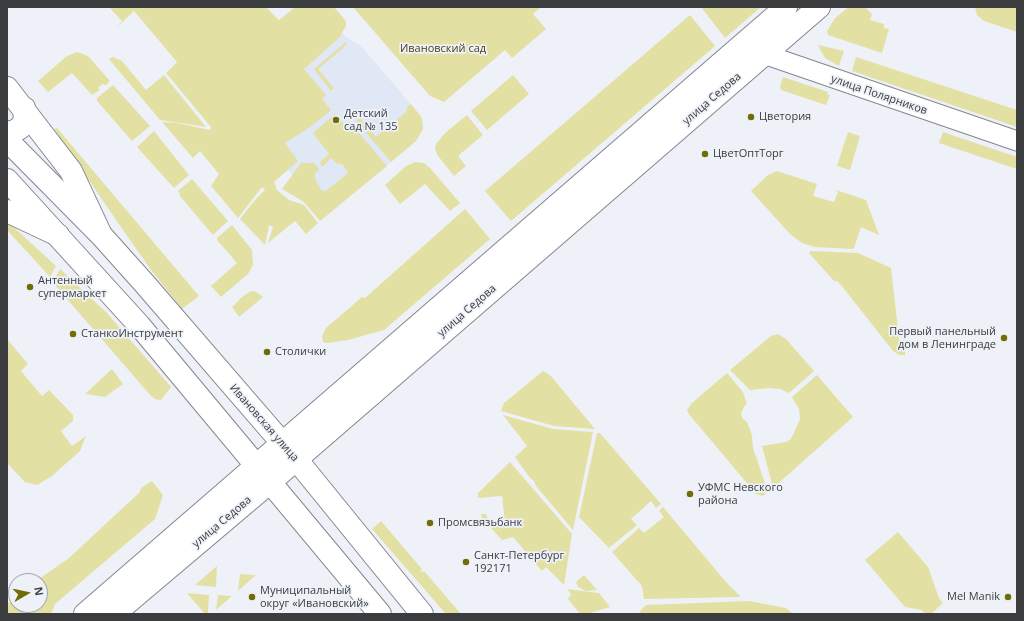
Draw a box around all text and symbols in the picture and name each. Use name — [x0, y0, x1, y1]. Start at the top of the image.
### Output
park label: Ивановский сад — [400, 42, 486, 56]
street label: улица Седова — [680, 70, 744, 128]
street label: улица Полярников — [829, 72, 929, 118]
place label: Детский сад № 135 — [344, 107, 397, 133]
place label: Цветория — [759, 110, 811, 124]
marker: Цветория — [746, 112, 756, 122]
marker: Детский сад № 135 — [331, 115, 341, 125]
place label: ЦветОптТорг — [713, 147, 783, 161]
marker: ЦветОптТорг — [700, 149, 710, 159]
place label: Антенный супермаркет — [38, 274, 106, 300]
marker: Антенный супермаркет — [25, 282, 35, 292]
street label: улица Седова — [435, 282, 499, 340]
place label: Первый панельный дом в Ленинграде — [889, 325, 996, 351]
place label: СтанкоИнструмент — [81, 327, 183, 341]
marker: СтанкоИнструмент — [68, 329, 78, 339]
marker: Первый панельный дом в Ленинграде — [999, 333, 1009, 343]
place label: Столички — [275, 345, 326, 359]
marker: Столички — [262, 347, 272, 357]
street label: Ивановская улица — [227, 382, 301, 464]
place label: УФМС Невского района — [698, 481, 783, 507]
marker: УФМС Невского района — [685, 489, 695, 499]
street label: улица Седова — [190, 493, 254, 551]
place label: Промсвязьбанк — [438, 516, 522, 530]
marker: Промсвязьбанк — [425, 518, 435, 528]
place label: Санкт-Петербург 192171 — [474, 549, 564, 575]
marker: Санкт-Петербург 192171 — [461, 557, 471, 567]
north arrow — [8, 573, 48, 613]
place label: Муниципальный округ «Ивановский» — [260, 584, 369, 610]
text: N — [31, 586, 47, 597]
place label: Mel Manik — [947, 590, 1000, 604]
marker: Муниципальный округ «Ивановский» — [247, 592, 257, 602]
marker: Mel Manik — [1003, 592, 1013, 602]

